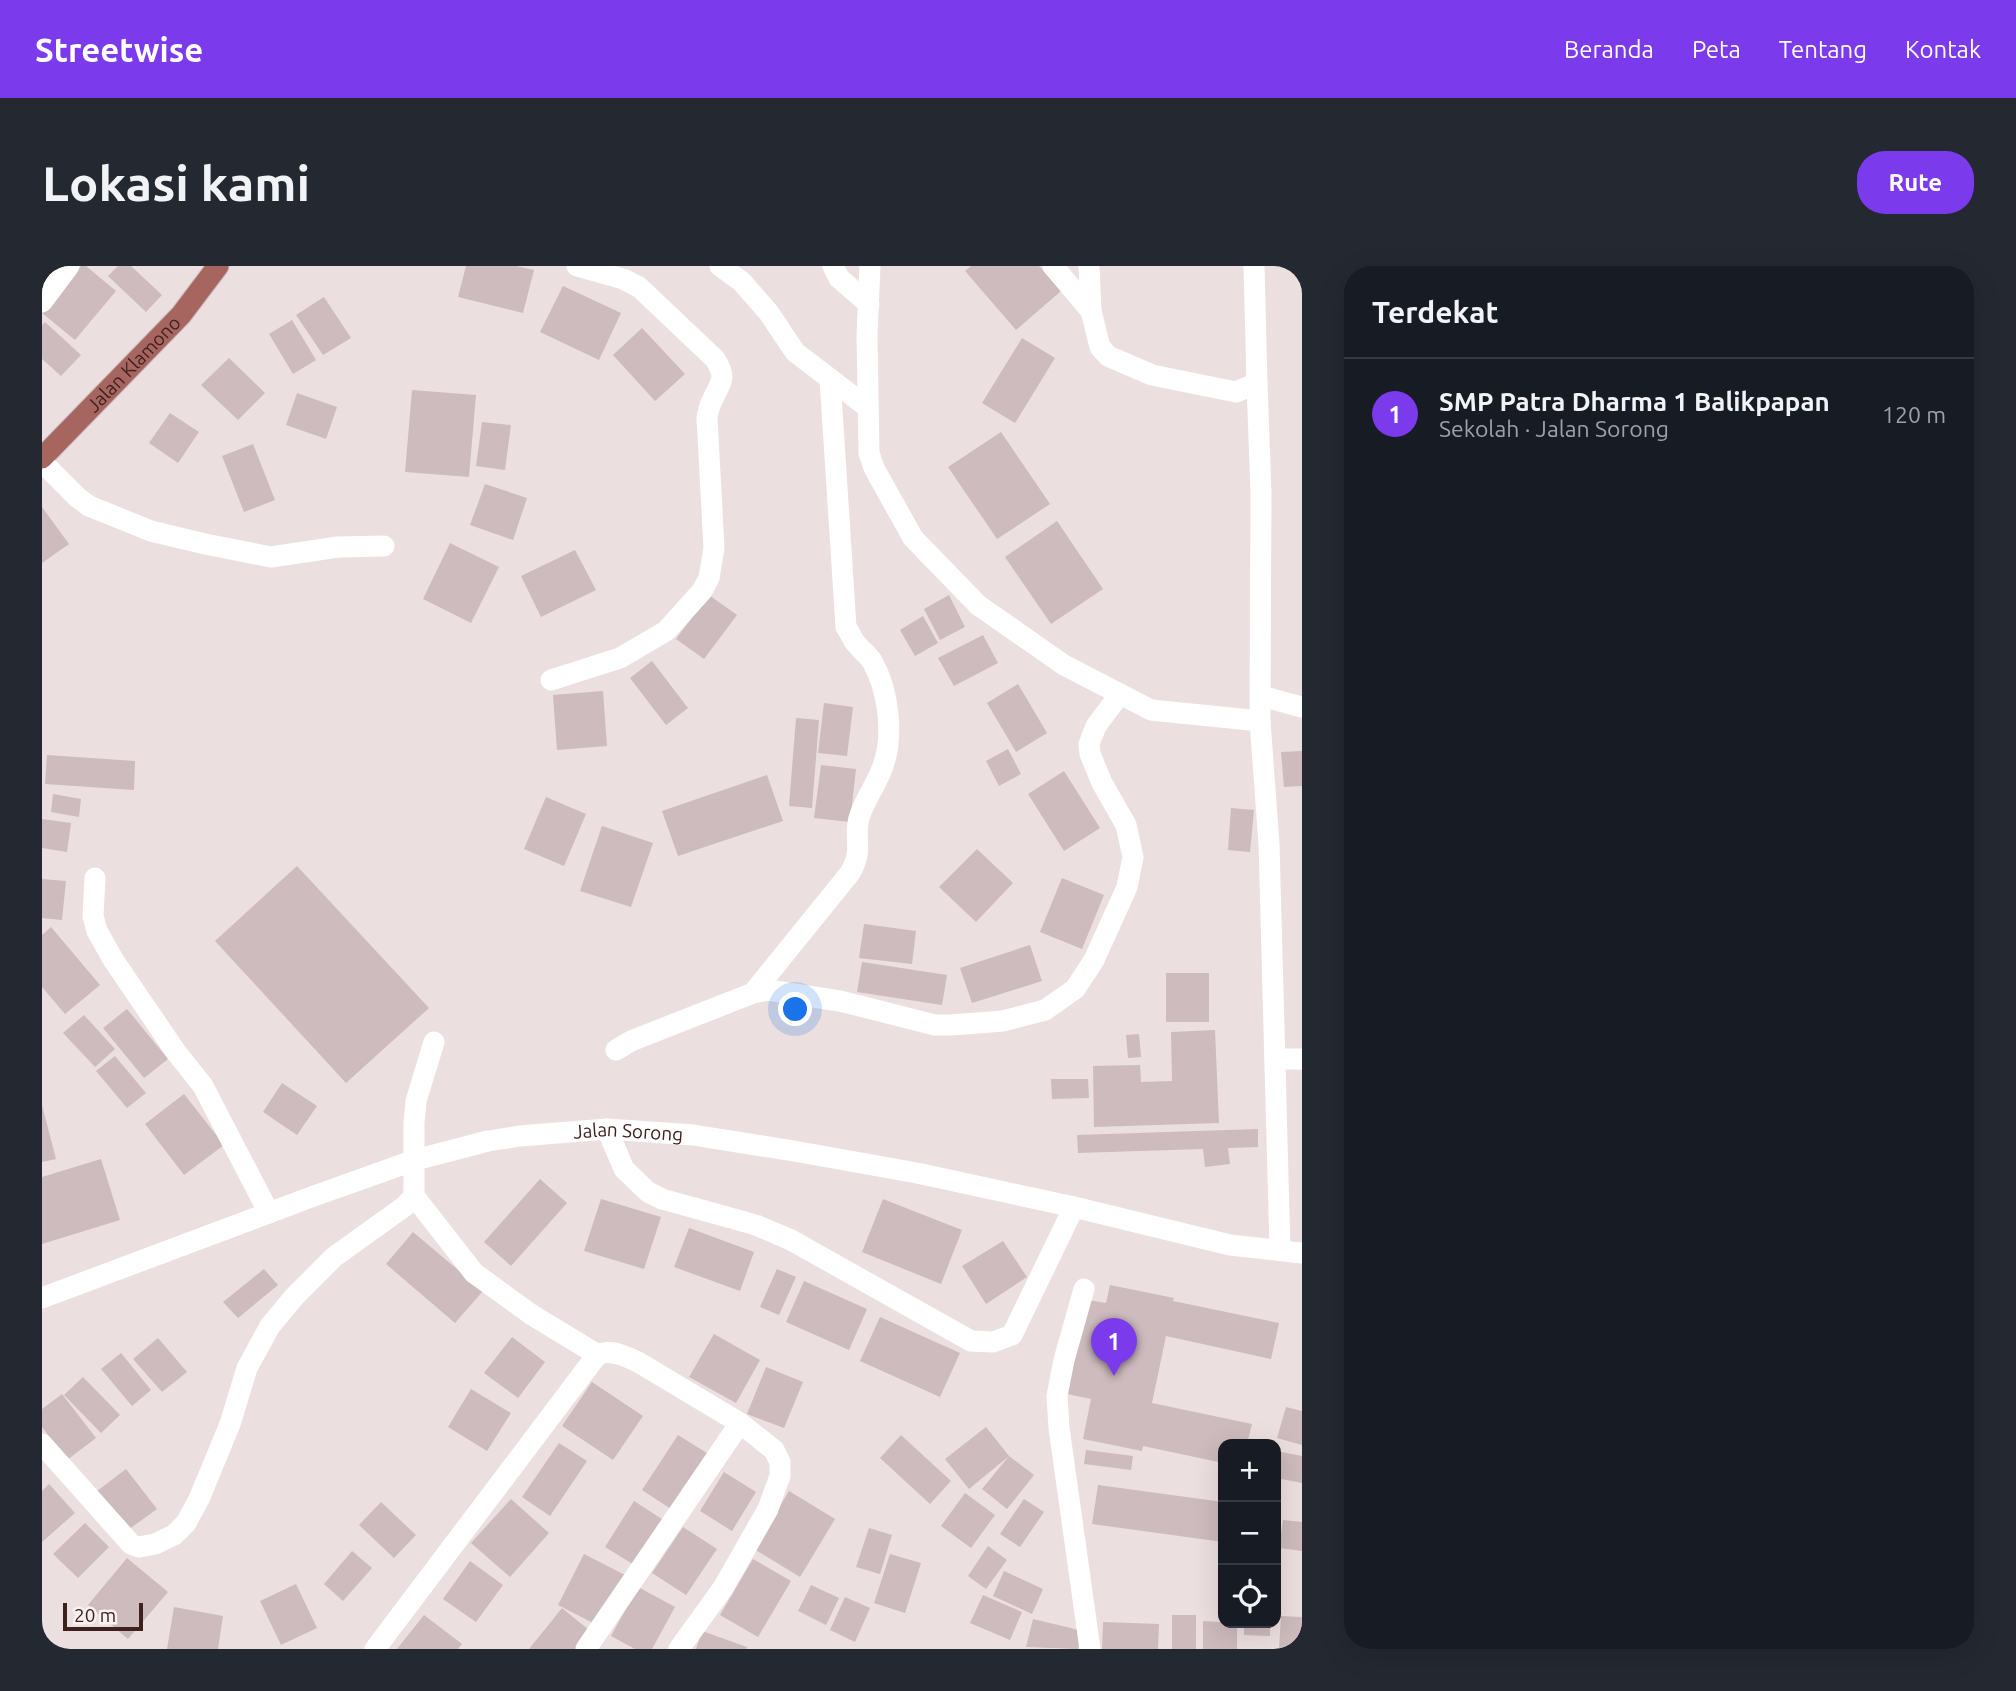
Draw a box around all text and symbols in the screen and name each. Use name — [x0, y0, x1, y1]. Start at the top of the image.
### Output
text: Streetwise — [35, 31, 203, 68]
text: Beranda — [1564, 36, 1654, 63]
text: Peta — [1692, 36, 1741, 63]
text: Tentang — [1779, 36, 1867, 63]
text: Kontak — [1905, 36, 1981, 63]
button: Rute — [1857, 151, 1974, 214]
text: Lokasi kami — [42, 155, 310, 210]
text: Terdekat — [1372, 295, 1498, 329]
street label: Jalan Klamono — [82, 312, 185, 417]
text: SMP Patra Dharma 1 Balikpapan — [1439, 387, 1830, 416]
text: 1 — [1389, 402, 1401, 427]
text: 120 m — [1882, 402, 1946, 427]
text: Sekolah · Jalan Sorong — [1439, 416, 1669, 441]
your location — [778, 992, 812, 1026]
street label: Jalan Sorong — [572, 1118, 684, 1145]
pin: 1 — [1091, 1318, 1137, 1376]
map controls — [1218, 1439, 1281, 1628]
button: + — [1218, 1439, 1281, 1502]
button: − — [1218, 1502, 1281, 1565]
button: locate — [1218, 1565, 1281, 1628]
scale bar — [63, 1600, 144, 1632]
text: 20 m — [74, 1604, 116, 1626]

